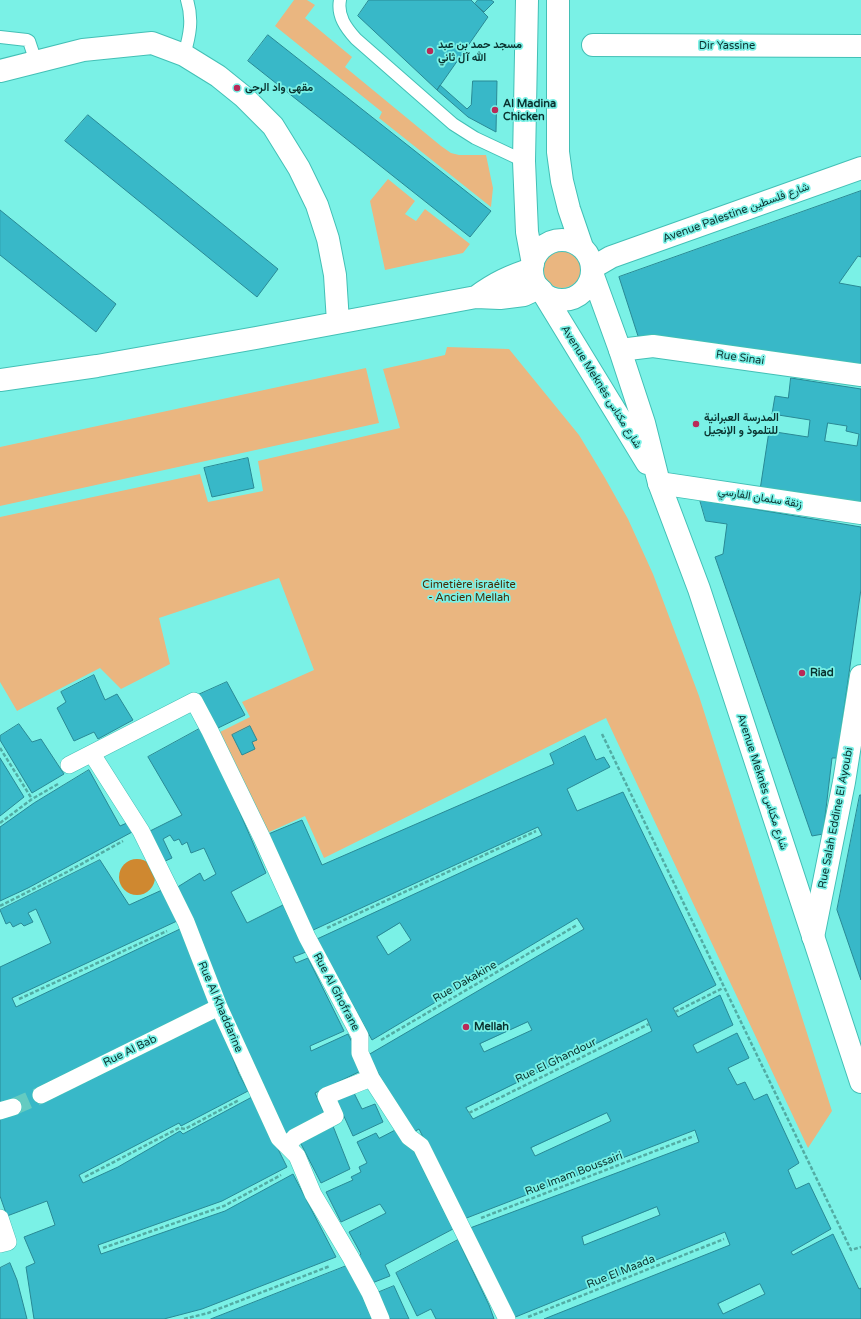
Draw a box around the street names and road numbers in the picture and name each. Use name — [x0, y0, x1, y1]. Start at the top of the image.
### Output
street label: Dir Yassine — [699, 39, 755, 53]
street label: Avenue Palestine شارع فلسطين — [661, 180, 811, 246]
street label: Avenue Meknès شارع مكناس — [558, 323, 644, 451]
street label: Rue Sinai — [715, 348, 765, 368]
street label: زنقة سلمان الفارسي — [717, 485, 803, 511]
street label: Avenue Meknès شارع مكناس — [734, 712, 790, 852]
street label: Rue Salah Eddine El Ayoubi — [816, 746, 856, 890]
street label: Rue Al Ghofrane — [310, 951, 362, 1033]
street label: Rue Dakakine — [431, 958, 499, 1006]
street label: Rue Al Khaddarine — [195, 960, 245, 1054]
street label: Rue Al Bab — [101, 1032, 159, 1070]
street label: Rue El Ghandour — [513, 1036, 599, 1086]
street label: Rue Imam Boussairi — [523, 1149, 625, 1199]
street label: Rue El Maada — [585, 1252, 657, 1292]

